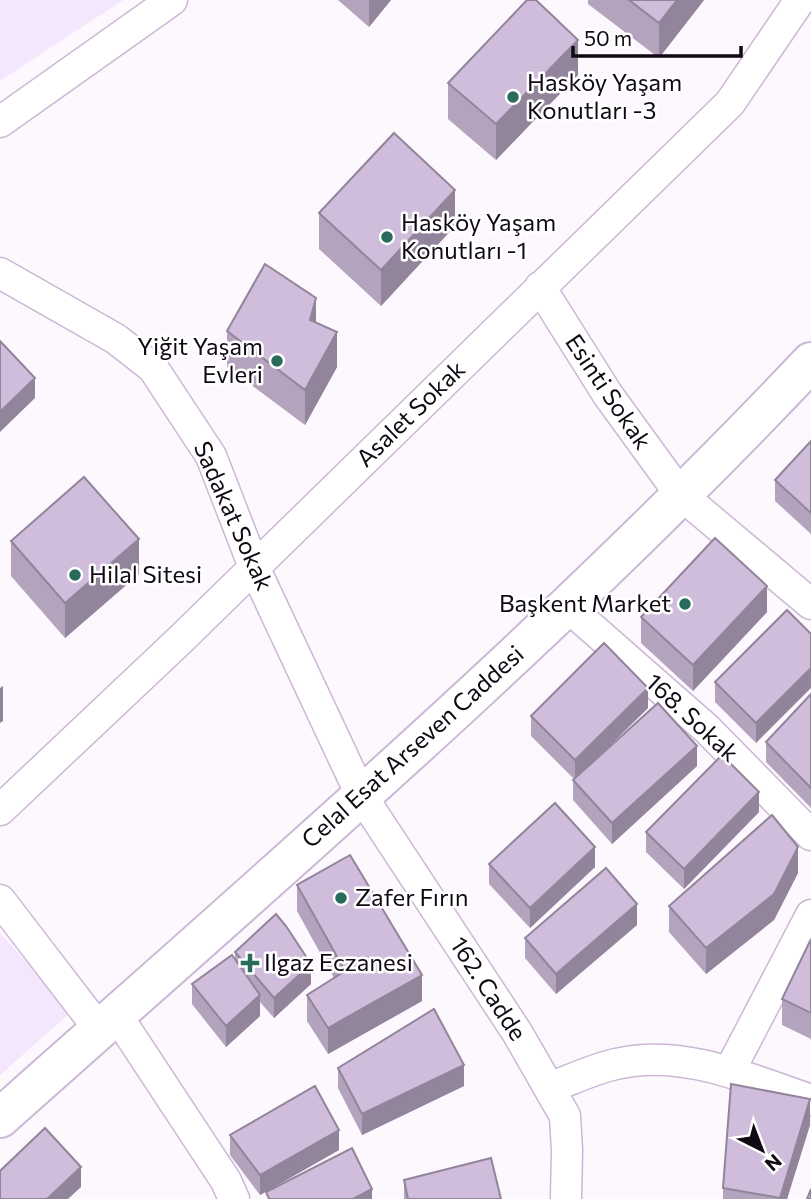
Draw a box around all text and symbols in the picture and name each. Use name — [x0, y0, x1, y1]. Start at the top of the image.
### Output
scale bar — [573, 14, 741, 58]
text: 50 m — [584, 25, 632, 50]
place label: Hasköy Yaşam Konutları -3 — [527, 67, 682, 124]
marker: Hasköy Yaşam Konutları -3 — [505, 89, 521, 105]
place label: Hasköy Yaşam Konutları -1 — [401, 207, 556, 264]
marker: Hasköy Yaşam Konutları -1 — [379, 229, 395, 245]
street label: Esinti Sokak — [560, 328, 658, 454]
place label: Yiğit Yaşam Evleri — [137, 331, 263, 388]
marker: Yiğit Yaşam Evleri — [269, 353, 285, 369]
street label: Asalet Sokak — [350, 354, 470, 472]
street label: Sadakat Sokak — [189, 436, 280, 594]
place label: Hilal Sitesi — [89, 559, 202, 588]
marker: Hilal Sitesi — [67, 567, 83, 583]
place label: Başkent Market — [499, 588, 671, 617]
marker: Başkent Market — [677, 596, 693, 612]
street label: Celal Esat Arseven Caddesi — [295, 638, 529, 853]
street label: 168. Sokak — [641, 667, 745, 767]
place label: Zafer Fırın — [355, 882, 469, 911]
marker: Zafer Fırın — [333, 890, 349, 906]
street label: 162. Cadde — [445, 931, 533, 1045]
place label: Ilgaz Eczanesi — [264, 947, 413, 976]
marker: Ilgaz Eczanesi — [242, 955, 258, 971]
north arrow — [727, 1115, 797, 1185]
text: N — [761, 1150, 787, 1176]

